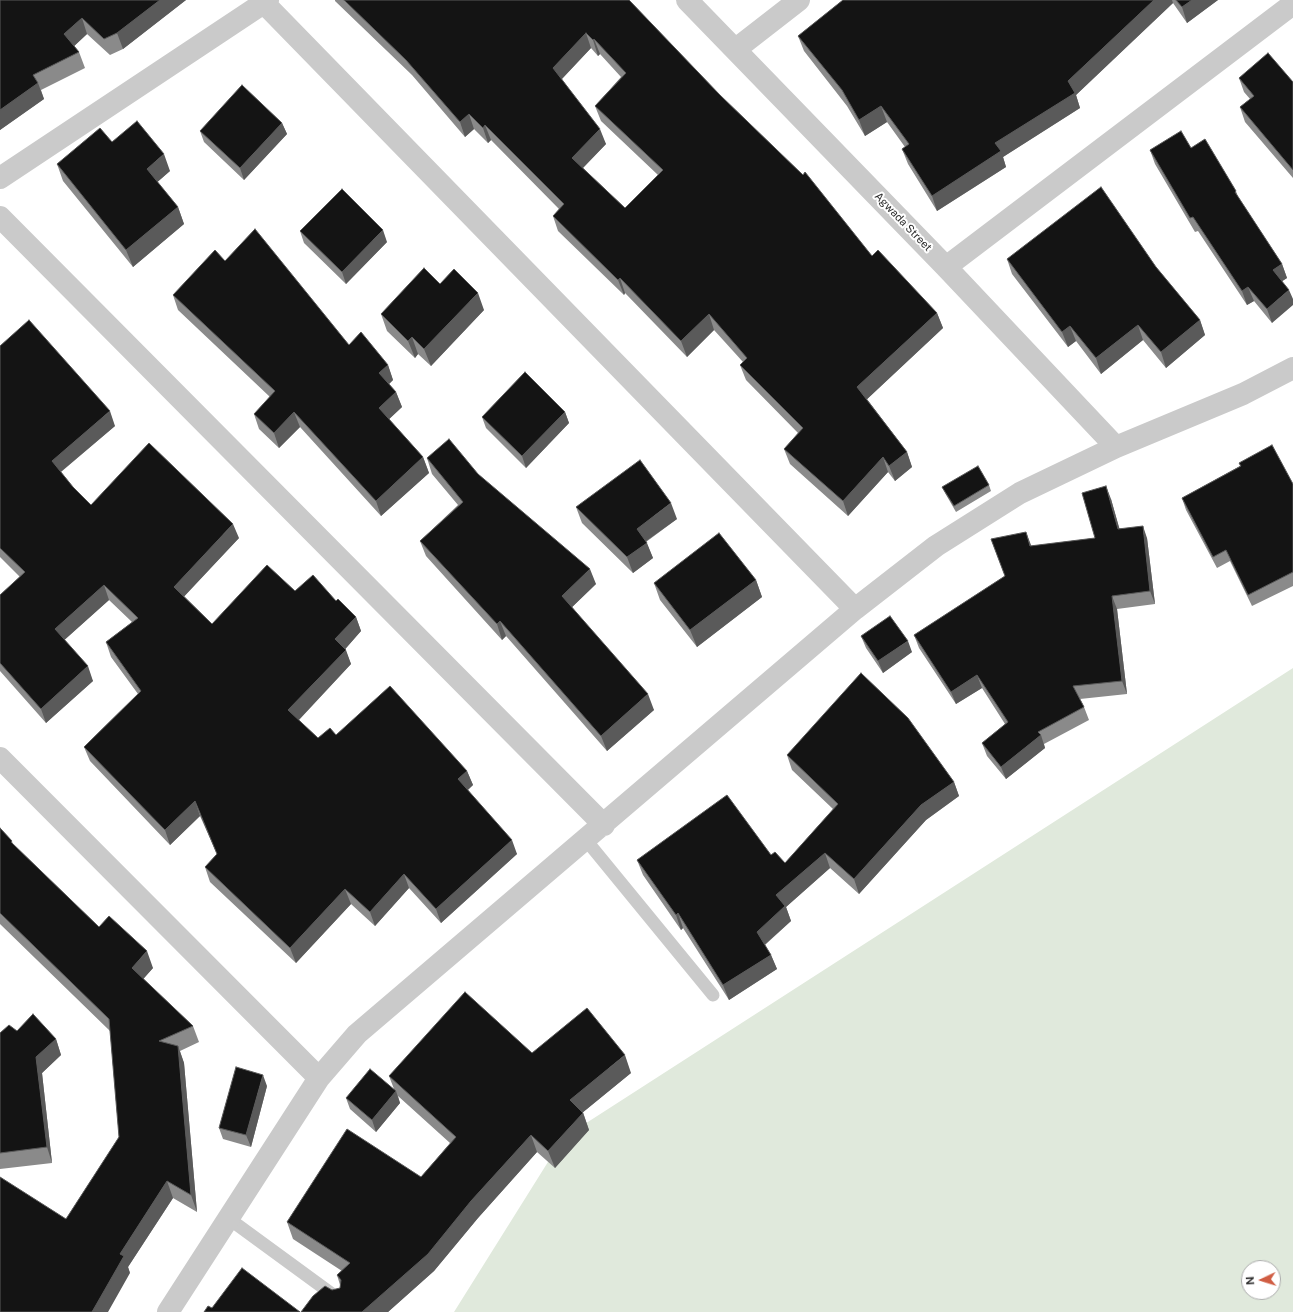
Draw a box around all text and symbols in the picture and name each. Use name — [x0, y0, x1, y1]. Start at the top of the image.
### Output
street label: Agwada Street — [872, 190, 934, 254]
north arrow — [1241, 1260, 1281, 1300]
text: N — [1244, 1276, 1256, 1285]

